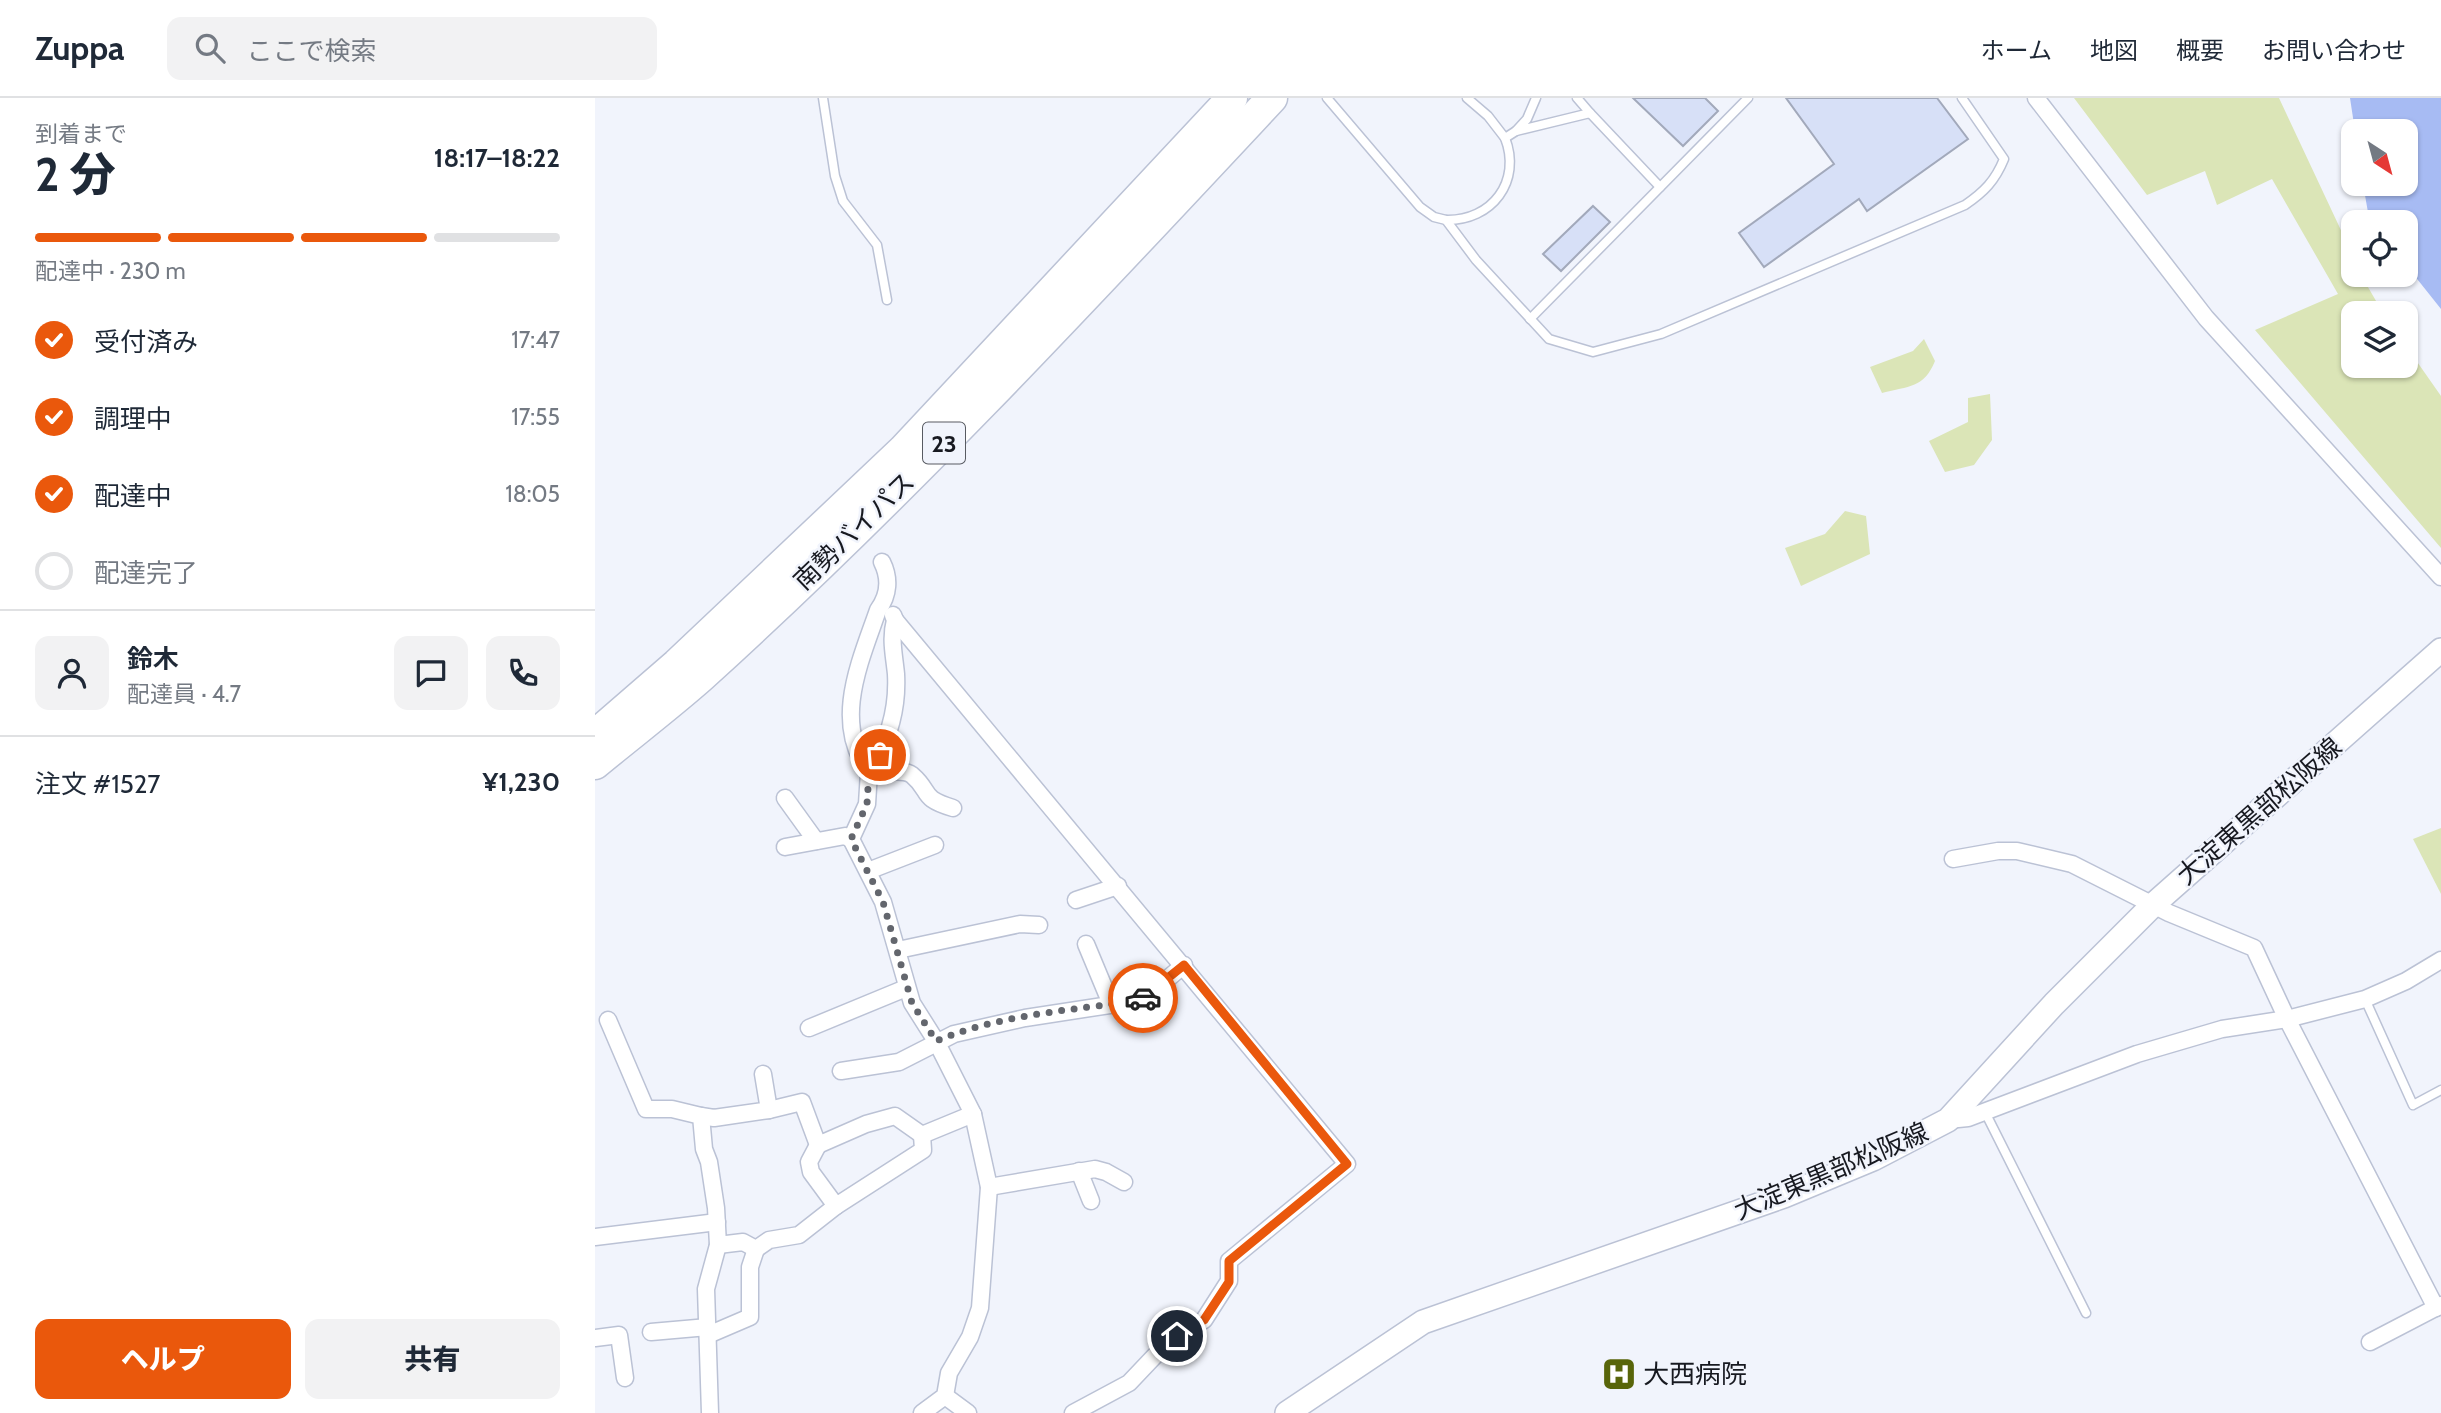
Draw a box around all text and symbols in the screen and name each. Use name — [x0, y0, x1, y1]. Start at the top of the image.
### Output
search box — [167, 17, 657, 80]
text: Zuppa — [35, 28, 125, 68]
icon: search — [191, 29, 229, 67]
text: ここで検索 — [247, 35, 377, 67]
text: ホーム — [1981, 36, 2052, 65]
text: 地図 — [2090, 36, 2138, 65]
text: 概要 — [2176, 36, 2224, 65]
text: お問い合わせ — [2262, 36, 2406, 65]
north arrow — [2341, 119, 2419, 196]
map controls — [2341, 119, 2418, 378]
text: 到着まで — [35, 120, 127, 148]
text: 18:17–18:22 — [434, 142, 560, 174]
text: 2 分 — [35, 147, 116, 203]
button: locate — [2341, 210, 2418, 287]
text: 配達中 · 230 m — [35, 257, 186, 285]
button: layers — [2341, 301, 2418, 378]
icon: check — [35, 321, 73, 359]
text: 受付済み — [94, 326, 198, 358]
text: 17:47 — [511, 326, 560, 354]
icon: check — [35, 398, 73, 436]
text: 調理中 — [94, 403, 172, 435]
text: 17:55 — [511, 403, 560, 431]
road number: 23 — [923, 422, 965, 464]
street label: 南勢バイパス — [787, 465, 921, 597]
icon: check — [35, 475, 73, 513]
text: 配達中 — [94, 480, 172, 512]
text: 18:05 — [505, 480, 560, 508]
text: 配達完了 — [94, 557, 198, 589]
button: person — [35, 636, 109, 710]
button: chat — [394, 636, 468, 710]
button: phone — [486, 636, 560, 710]
text: 鈴木 — [127, 643, 179, 675]
text: 配達員 · 4.7 — [127, 680, 241, 708]
pin — [850, 725, 910, 785]
street label: 大淀東黒部松阪線 — [2170, 731, 2348, 891]
icon: bag — [861, 736, 899, 774]
text: ¥1,230 — [483, 766, 560, 798]
text: 注文 #1527 — [35, 768, 160, 800]
courier — [1108, 963, 1178, 1033]
icon: car — [1124, 979, 1162, 1017]
street label: 大淀東黒部松阪線 — [1729, 1116, 1933, 1226]
pin — [1147, 1306, 1207, 1366]
icon: home — [1158, 1317, 1196, 1355]
button: ヘルプ — [35, 1319, 291, 1399]
button: 共有 — [305, 1319, 560, 1399]
hospital icon: 大西病院 — [1600, 1355, 1638, 1393]
place label: 大西病院 — [1643, 1358, 1747, 1390]

